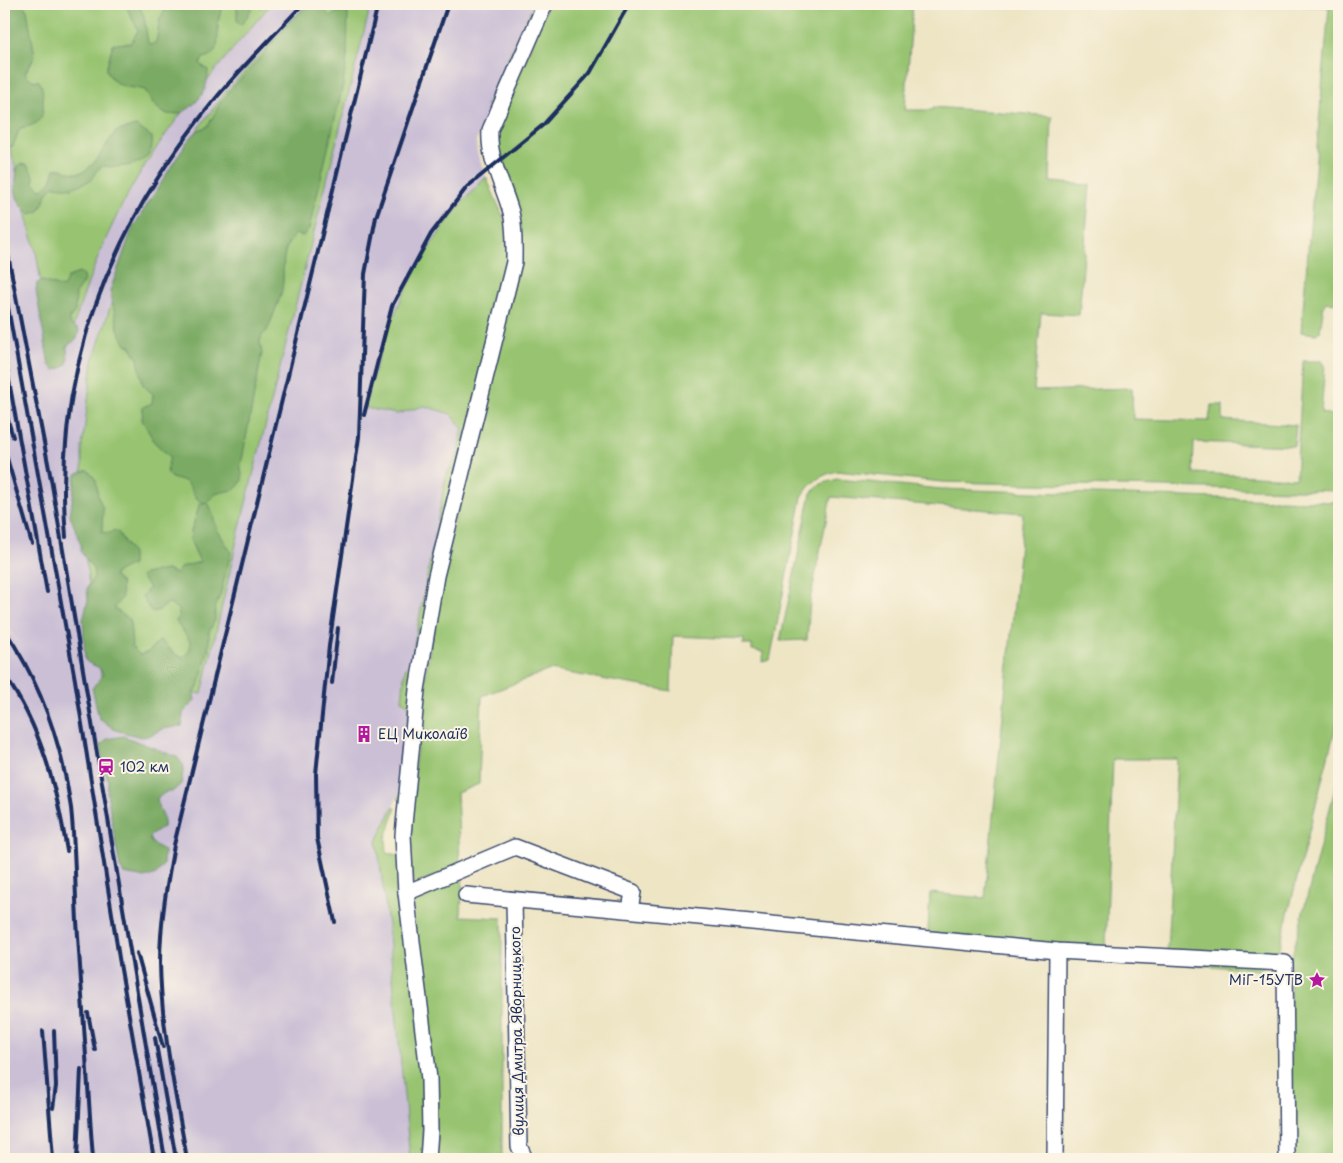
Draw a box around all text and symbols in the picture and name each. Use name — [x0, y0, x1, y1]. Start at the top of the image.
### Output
place label: ЕЦ Миколаїв — [378, 723, 468, 744]
building icon: ЕЦ Миколаїв — [354, 724, 374, 744]
place label: 102 км — [120, 756, 169, 777]
station icon: 102 км — [96, 757, 116, 777]
street label: вулиця Дмитра Яворницького — [504, 926, 529, 1136]
place label: МіГ-15УТВ — [1229, 969, 1303, 990]
place icon: МіГ-15УТВ — [1307, 970, 1327, 990]

